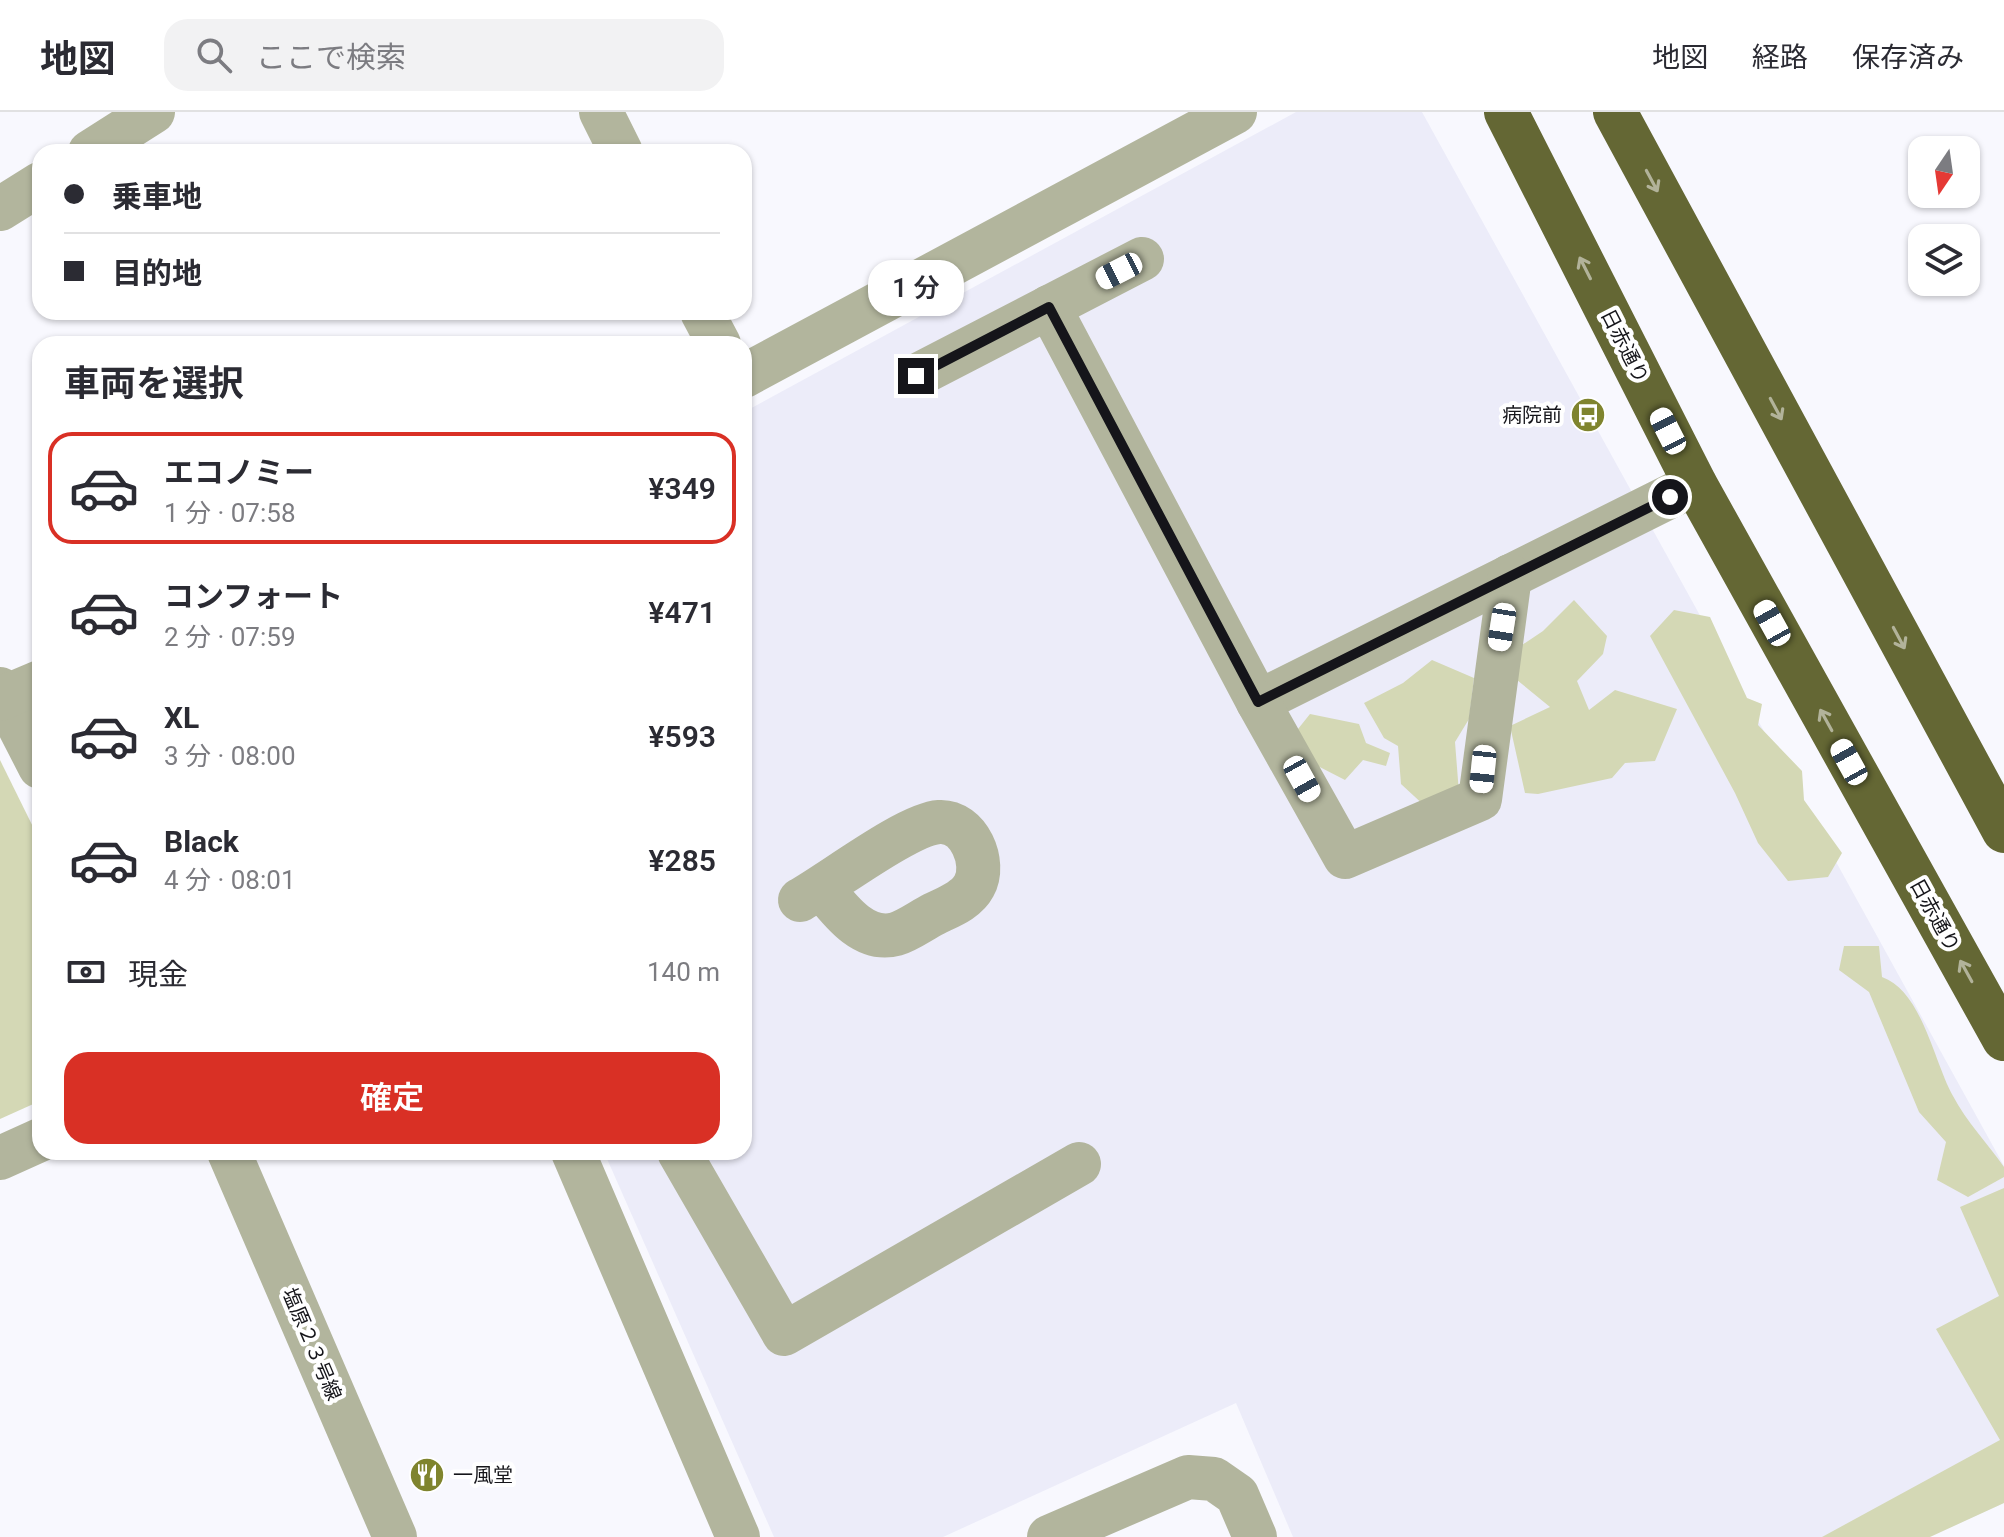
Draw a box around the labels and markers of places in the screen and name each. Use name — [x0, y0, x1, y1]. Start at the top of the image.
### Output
bus stop icon: 病院前 — [1569, 396, 1607, 434]
place label: 病院前 — [1502, 403, 1562, 427]
restaurant icon: 一風堂 — [408, 1456, 446, 1494]
place label: 一風堂 — [453, 1463, 513, 1487]

